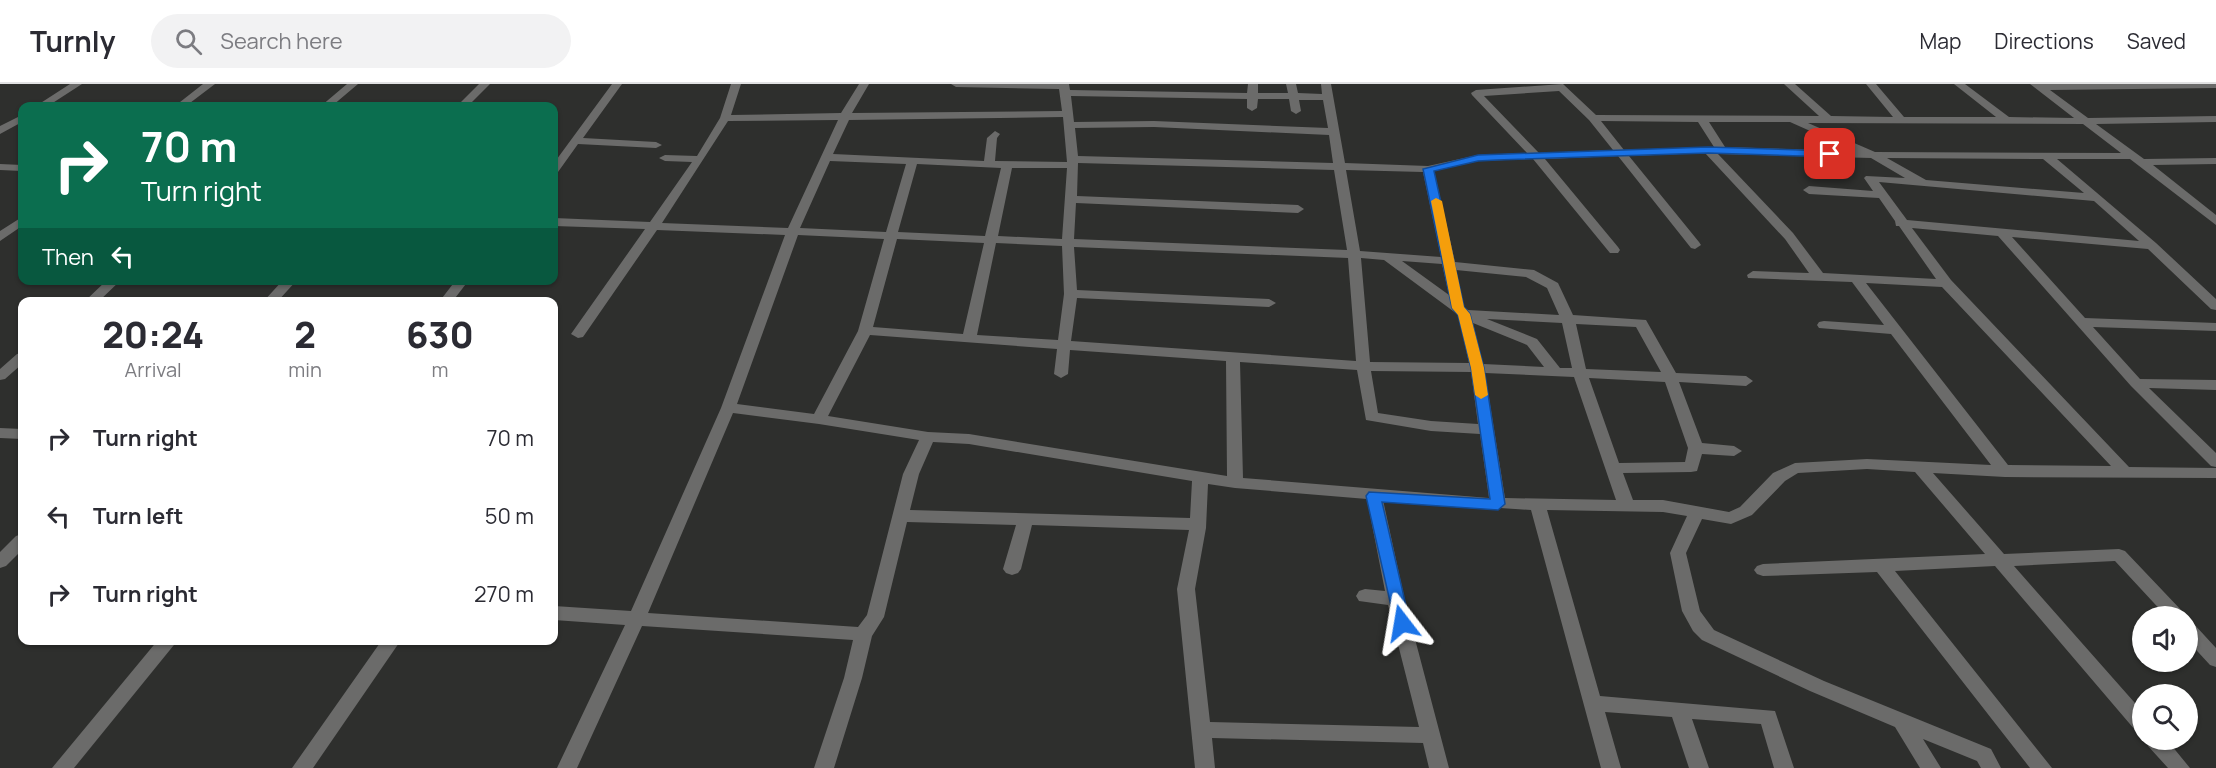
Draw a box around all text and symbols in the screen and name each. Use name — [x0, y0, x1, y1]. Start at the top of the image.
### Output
search box — [151, 14, 571, 68]
text: Turnly — [30, 22, 115, 60]
icon: search — [172, 25, 205, 58]
text: Search here — [220, 26, 343, 56]
text: Map — [1920, 27, 1961, 55]
text: Directions — [1994, 27, 2094, 55]
text: Saved — [2127, 27, 2186, 55]
text: 70 m — [141, 117, 237, 175]
icon: right — [42, 126, 120, 204]
pin — [1804, 128, 1855, 179]
icon: arrive — [1813, 137, 1846, 170]
text: Turn right — [141, 172, 262, 209]
icon: left — [106, 240, 139, 273]
text: Then — [42, 242, 94, 272]
text: 20:24 — [102, 310, 204, 359]
text: 2 — [294, 310, 316, 359]
text: 630 — [406, 310, 474, 359]
text: Arrival — [125, 356, 182, 383]
text: min — [288, 356, 322, 383]
text: m — [431, 356, 448, 383]
icon: right — [42, 422, 75, 455]
text: Turn right — [93, 423, 198, 453]
text: 70 m — [486, 423, 534, 453]
icon: left — [42, 500, 75, 533]
text: Turn left — [93, 501, 183, 531]
text: 50 m — [485, 501, 534, 531]
icon: right — [42, 578, 75, 611]
text: Turn right — [93, 579, 198, 609]
text: 270 m — [474, 579, 534, 609]
position arrow — [1370, 591, 1434, 655]
map controls — [2132, 606, 2198, 750]
button: sound — [2132, 606, 2198, 672]
button: search — [2132, 684, 2198, 750]

